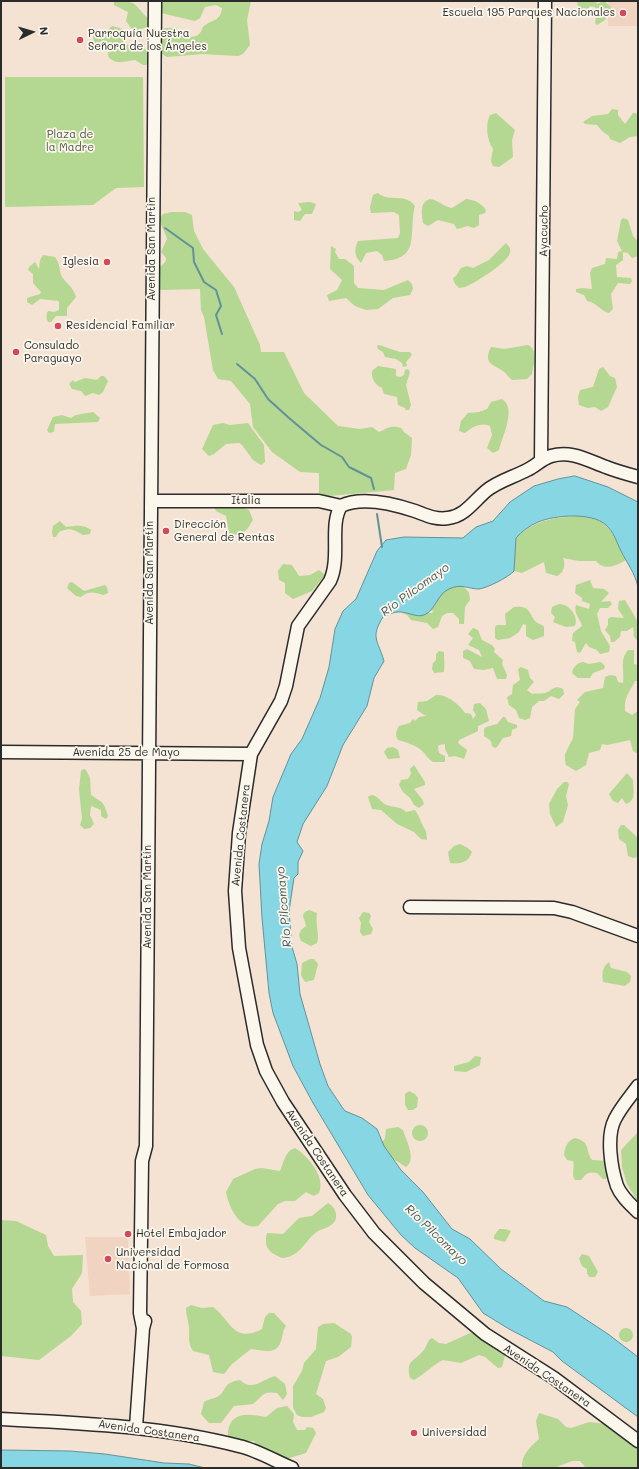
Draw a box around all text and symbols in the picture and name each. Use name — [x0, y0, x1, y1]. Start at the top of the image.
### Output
place label: Escuela 195 Parques Nacionales — [443, 6, 615, 20]
marker: Escuela 195 Parques Nacionales — [618, 8, 628, 18]
north arrow — [12, 12, 52, 52]
text: N — [37, 26, 52, 36]
place label: Parroquía Nuestra Señora de los Ángeles — [88, 27, 207, 53]
marker: Parroquía Nuestra Señora de los Ángeles — [75, 35, 85, 45]
park label: Plaza de la Madre — [46, 128, 94, 154]
street label: Avenida San Martín — [145, 197, 159, 301]
street label: Ayacucho — [537, 205, 551, 257]
place label: Iglesia — [63, 255, 99, 269]
marker: Iglesia — [102, 257, 112, 267]
place label: Residencial Familiar — [66, 319, 175, 333]
marker: Residencial Familiar — [53, 321, 63, 331]
place label: Consulado Paraguayo — [24, 339, 81, 365]
marker: Consulado Paraguayo — [11, 347, 21, 357]
street label: Italia — [231, 494, 261, 508]
place label: Dirección General de Rentas — [174, 518, 275, 544]
street label: Avenida San Martín — [143, 521, 157, 625]
marker: Dirección General de Rentas — [161, 526, 171, 536]
water label: Río Pilcomayo — [378, 560, 452, 620]
street label: Avenida 25 de Mayo — [72, 746, 180, 760]
street label: Avenida Costanera — [229, 783, 253, 887]
street label: Avenida San Martín — [141, 845, 155, 949]
water label: Río Pilcomayo — [273, 866, 295, 948]
street label: Avenida Costanera — [283, 1107, 351, 1199]
water label: Río Pilcomayo — [402, 1202, 470, 1268]
place label: Hotel Embajador — [136, 1227, 227, 1241]
marker: Hotel Embajador — [123, 1229, 133, 1239]
place label: Universidad Nacional de Formosa — [116, 1246, 230, 1272]
marker: Universidad Nacional de Formosa — [103, 1254, 113, 1264]
street label: Avenida Costanera — [501, 1342, 593, 1410]
street label: Avenida Costanera — [97, 1417, 201, 1445]
place label: Universidad — [422, 1426, 486, 1440]
marker: Universidad — [409, 1428, 419, 1438]

